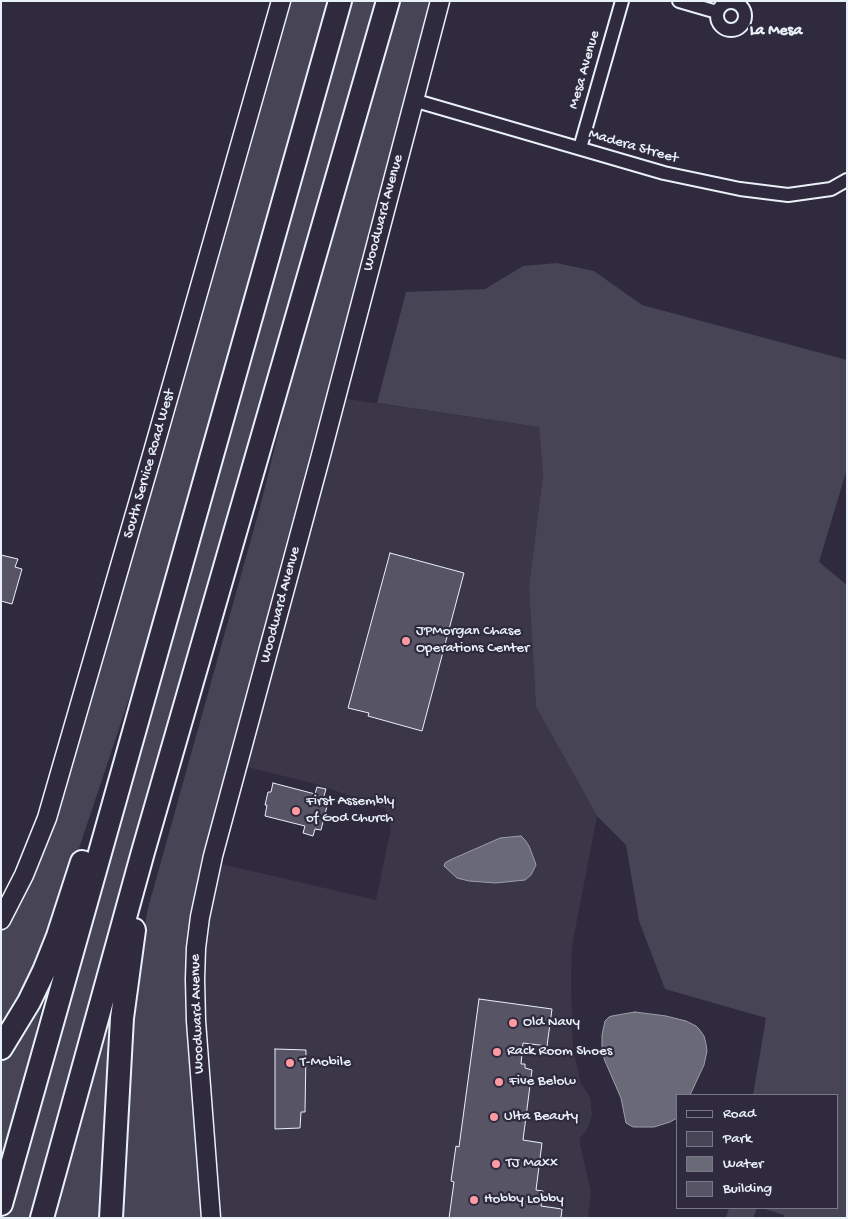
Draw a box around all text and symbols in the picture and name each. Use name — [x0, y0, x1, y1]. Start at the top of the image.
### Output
district label: La Mesa — [750, 22, 802, 42]
street label: Mesa Avenue — [565, 29, 605, 111]
street label: Madera Street — [586, 126, 680, 168]
street label: Woodward Avenue — [360, 153, 408, 273]
street label: South Service Road West — [120, 387, 180, 541]
street label: Woodward Avenue — [257, 545, 305, 665]
place label: JPMorgan Chase Operations Center — [416, 623, 529, 658]
marker: JPMorgan Chase Operations Center — [400, 635, 412, 647]
place label: First Assembly of God Church — [306, 793, 394, 828]
marker: First Assembly of God Church — [290, 805, 302, 817]
street label: Woodward Avenue — [187, 954, 209, 1074]
place label: Old Navy — [523, 1014, 580, 1032]
marker: Old Navy — [507, 1017, 519, 1029]
place label: Rack Room Shoes — [507, 1043, 612, 1061]
marker: Rack Room Shoes — [491, 1046, 503, 1058]
place label: T-Mobile — [300, 1054, 351, 1072]
marker: T-Mobile — [284, 1057, 296, 1069]
place label: Five Below — [509, 1073, 576, 1091]
marker: Five Below — [493, 1076, 505, 1088]
legend — [676, 1094, 838, 1209]
text: Road — [723, 1105, 756, 1123]
place label: Ulta Beauty — [504, 1108, 578, 1126]
marker: Ulta Beauty — [488, 1111, 500, 1123]
text: Park — [723, 1130, 752, 1148]
place label: TJ Maxx — [506, 1155, 558, 1173]
text: Water — [723, 1155, 763, 1173]
marker: TJ Maxx — [490, 1158, 502, 1170]
text: Building — [723, 1180, 772, 1198]
place label: Hobby Lobby — [484, 1191, 564, 1209]
marker: Hobby Lobby — [468, 1194, 480, 1206]

